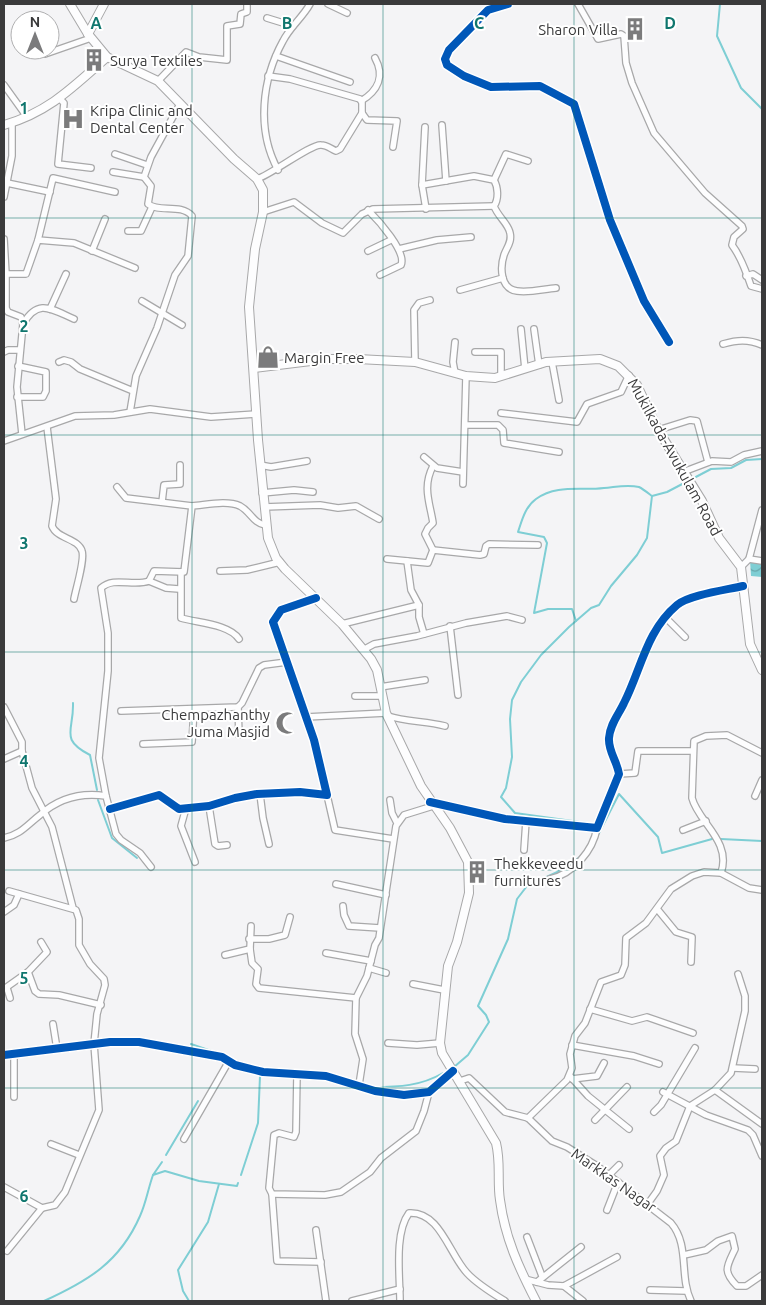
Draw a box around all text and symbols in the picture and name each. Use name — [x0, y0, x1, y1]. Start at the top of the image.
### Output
north arrow — [10, 10, 60, 60]
text: N — [30, 14, 40, 30]
text: A — [90, 14, 102, 32]
text: B — [282, 14, 292, 32]
text: C — [474, 14, 484, 32]
text: D — [664, 14, 676, 32]
building icon: Sharon Villa — [622, 16, 648, 42]
place label: Sharon Villa — [538, 21, 618, 38]
building icon: Surya Textiles — [81, 47, 107, 73]
place label: Surya Textiles — [110, 52, 203, 69]
text: 1 — [19, 99, 29, 117]
place label: Kripa Clinic and Dental Center — [90, 102, 193, 136]
hospital icon: Kripa Clinic and Dental Center — [60, 106, 86, 132]
text: 2 — [19, 317, 29, 335]
shop icon: Margin Free — [255, 344, 281, 370]
place label: Margin Free — [284, 349, 365, 366]
street label: Mukilkada-Avukulam Road — [625, 375, 725, 539]
text: 3 — [19, 534, 29, 552]
place label: Chempazhanthy Juma Masjid — [161, 706, 270, 740]
mosque icon: Chempazhanthy Juma Masjid — [274, 710, 300, 736]
text: 4 — [19, 752, 29, 770]
place label: Thekkeveedu furnitures — [494, 855, 584, 889]
building icon: Thekkeveedu furnitures — [464, 859, 490, 885]
text: 5 — [19, 969, 29, 987]
street label: Markkas Nagar — [568, 1144, 660, 1216]
text: 6 — [19, 1187, 29, 1205]

